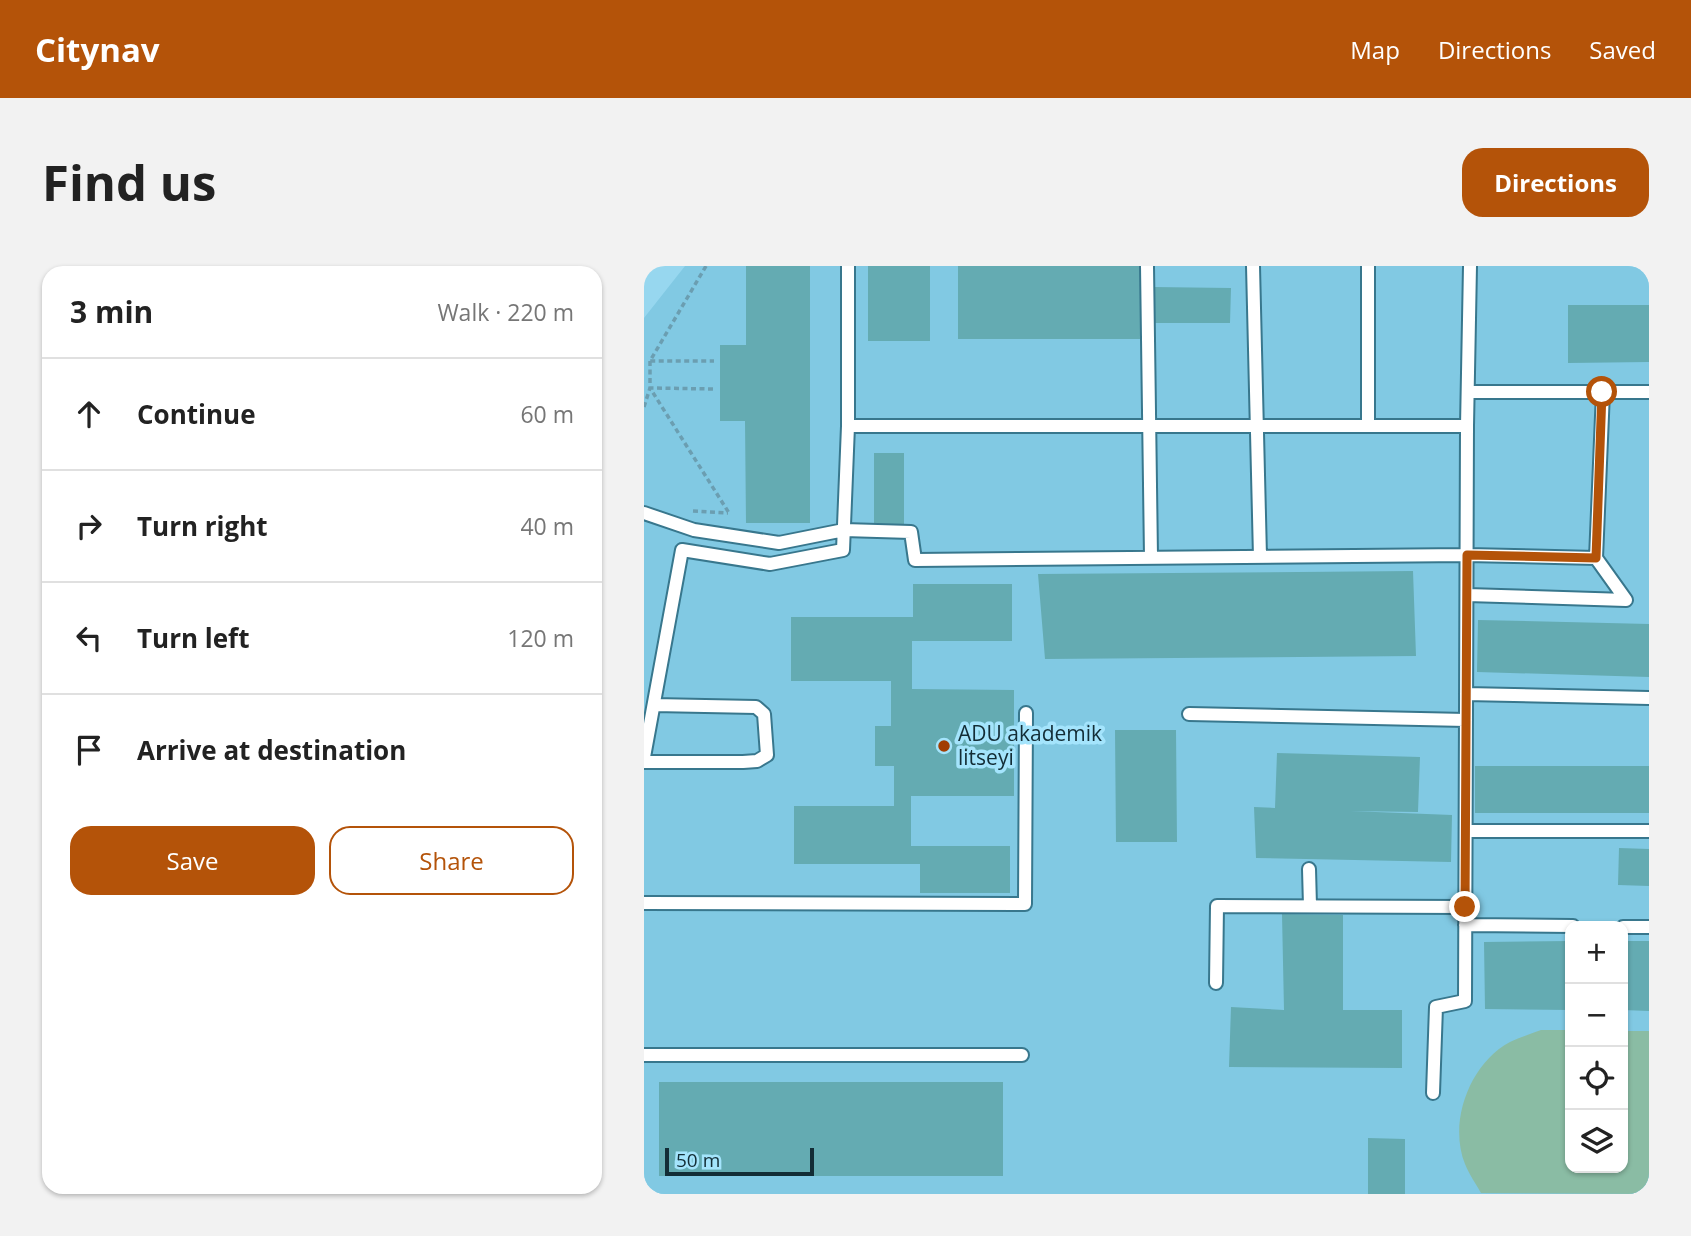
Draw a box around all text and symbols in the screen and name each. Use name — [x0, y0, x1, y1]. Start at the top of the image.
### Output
text: Citynav — [35, 27, 160, 72]
text: Map — [1350, 33, 1400, 66]
text: Directions — [1438, 33, 1551, 66]
text: Saved — [1589, 33, 1656, 66]
button: Directions — [1462, 148, 1649, 217]
text: Find us — [42, 149, 216, 215]
text: 3 min — [70, 291, 153, 332]
text: Walk · 220 m — [437, 296, 574, 328]
route start — [1586, 376, 1617, 407]
icon: ahead — [70, 395, 108, 433]
text: Continue — [137, 396, 256, 432]
text: 60 m — [520, 398, 574, 430]
icon: right — [70, 507, 108, 545]
text: Turn right — [137, 508, 268, 544]
text: 40 m — [520, 510, 574, 542]
icon: left — [70, 619, 108, 657]
text: Turn left — [137, 620, 249, 656]
text: 120 m — [507, 622, 574, 654]
place label: ADU akademik litseyi — [958, 719, 1102, 771]
icon: arrive — [70, 731, 108, 769]
text: Arrive at destination — [137, 732, 406, 768]
marker: ADU akademik litseyi — [936, 738, 952, 754]
button: Save — [70, 826, 315, 895]
button: Share — [329, 826, 574, 895]
route end — [1449, 891, 1480, 922]
map controls — [1565, 921, 1628, 1173]
button: + — [1565, 921, 1628, 984]
button: − — [1565, 984, 1628, 1047]
button: locate — [1565, 1047, 1628, 1110]
button: layers — [1565, 1110, 1628, 1173]
scale bar — [665, 1145, 814, 1177]
text: 50 m — [676, 1147, 720, 1173]

